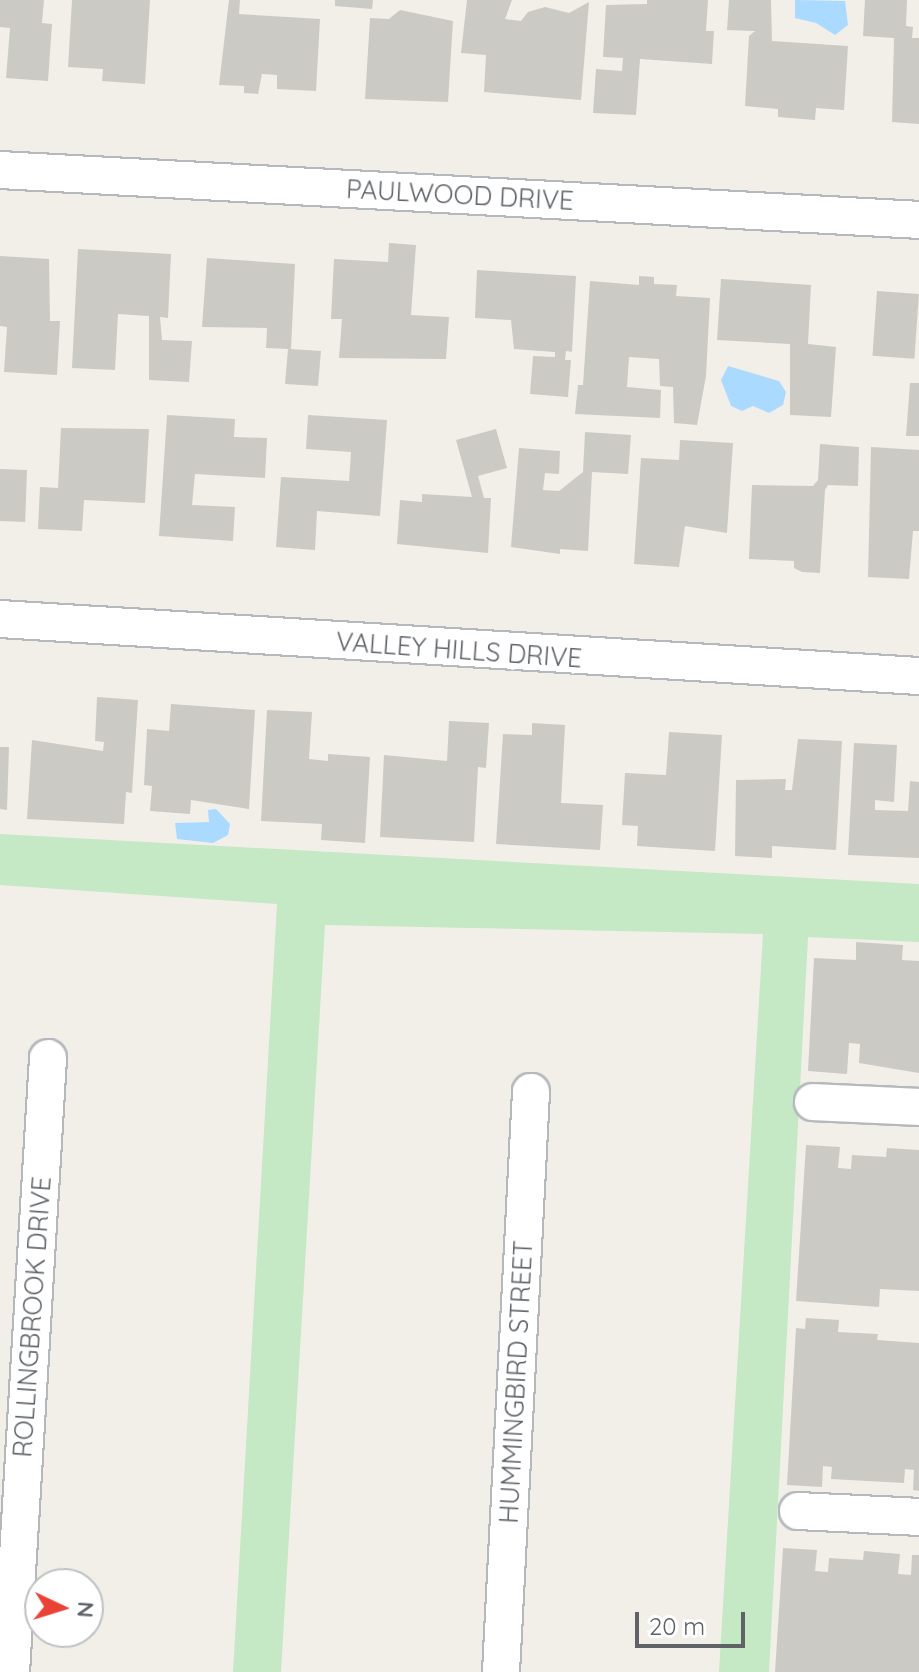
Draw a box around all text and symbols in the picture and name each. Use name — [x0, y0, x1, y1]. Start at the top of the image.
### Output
street label: PAULWOOD DRIVE — [345, 173, 575, 217]
street label: VALLEY HILLS DRIVE — [335, 626, 583, 674]
street label: ROLLINGBROOK DRIVE — [7, 1176, 57, 1458]
street label: HUMMINGBIRD STREET — [493, 1240, 539, 1524]
north arrow — [24, 1568, 104, 1648]
scale bar — [639, 1596, 749, 1646]
text: N — [71, 1600, 100, 1619]
text: 20 m — [649, 1611, 705, 1641]

